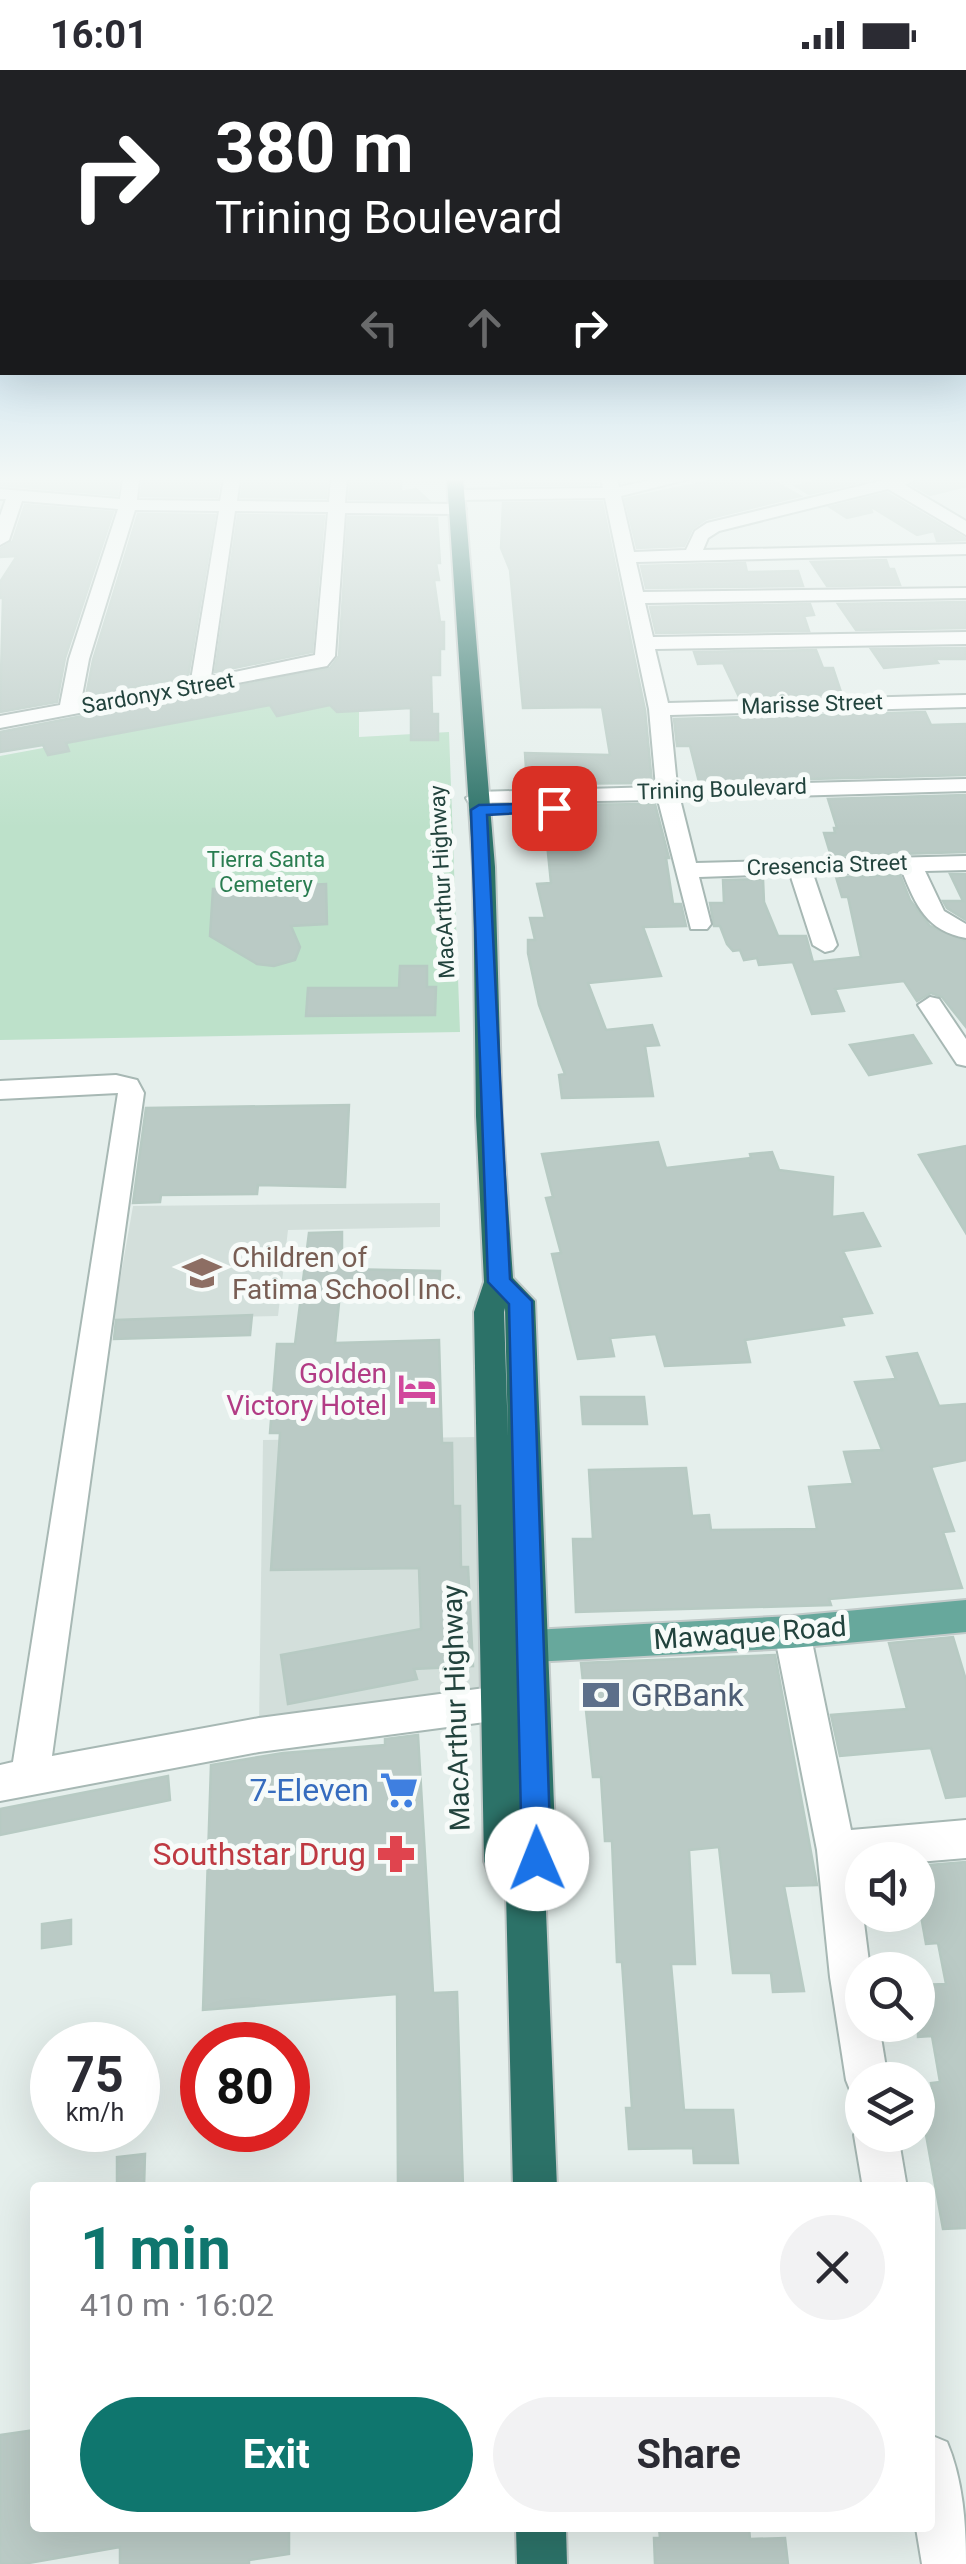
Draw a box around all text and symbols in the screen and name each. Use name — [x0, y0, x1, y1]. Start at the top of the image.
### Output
text: 16:01 — [50, 13, 148, 57]
text: 380 m — [215, 107, 414, 189]
icon: right — [50, 110, 180, 240]
text: Trining Boulevard — [215, 191, 563, 244]
icon: left — [352, 300, 407, 355]
icon: ahead — [457, 300, 512, 355]
icon: right — [562, 300, 617, 355]
street label: Sardonyx Street — [80, 667, 236, 719]
street label: Marisse Street — [741, 689, 883, 719]
pin — [512, 766, 597, 851]
street label: Trining Boulevard — [637, 774, 807, 804]
icon: arrive — [527, 781, 582, 836]
street label: MacArthur Highway — [424, 784, 460, 979]
park label: Tierra Santa Cemetery — [207, 847, 325, 897]
street label: Cresencia Street — [746, 850, 908, 880]
place label: Children of Fatima School Inc. — [232, 1241, 462, 1306]
school or university icon: Children of Fatima School Inc. — [181, 1252, 223, 1294]
place label: Golden Victory Hotel — [226, 1357, 387, 1422]
hotel icon: Golden Victory Hotel — [396, 1368, 438, 1410]
street label: MacArthur Highway — [435, 1584, 477, 1832]
street label: Mawaque Road — [652, 1610, 848, 1656]
bank icon: GRBank — [580, 1674, 622, 1716]
place label: GRBank — [631, 1676, 745, 1714]
supermarket icon: 7-Eleven — [378, 1769, 420, 1811]
place label: 7-Eleven — [250, 1771, 369, 1809]
position arrow — [485, 1807, 589, 1911]
pharmacy icon: Southstar Drug — [375, 1833, 417, 1875]
place label: Southstar Drug — [152, 1835, 366, 1873]
map controls — [845, 1842, 935, 2152]
button: sound — [845, 1842, 935, 1932]
button: search — [845, 1952, 935, 2042]
speed limit sign: 80 — [180, 2022, 310, 2152]
text: 75 — [66, 2046, 124, 2104]
button: layers — [845, 2062, 935, 2152]
text: km/h — [66, 2098, 124, 2127]
text: 1 min — [80, 2213, 231, 2284]
button: close — [780, 2215, 885, 2320]
text: 410 m · 16:02 — [80, 2286, 274, 2324]
button: Exit — [80, 2397, 473, 2512]
button: Share — [493, 2397, 885, 2512]

